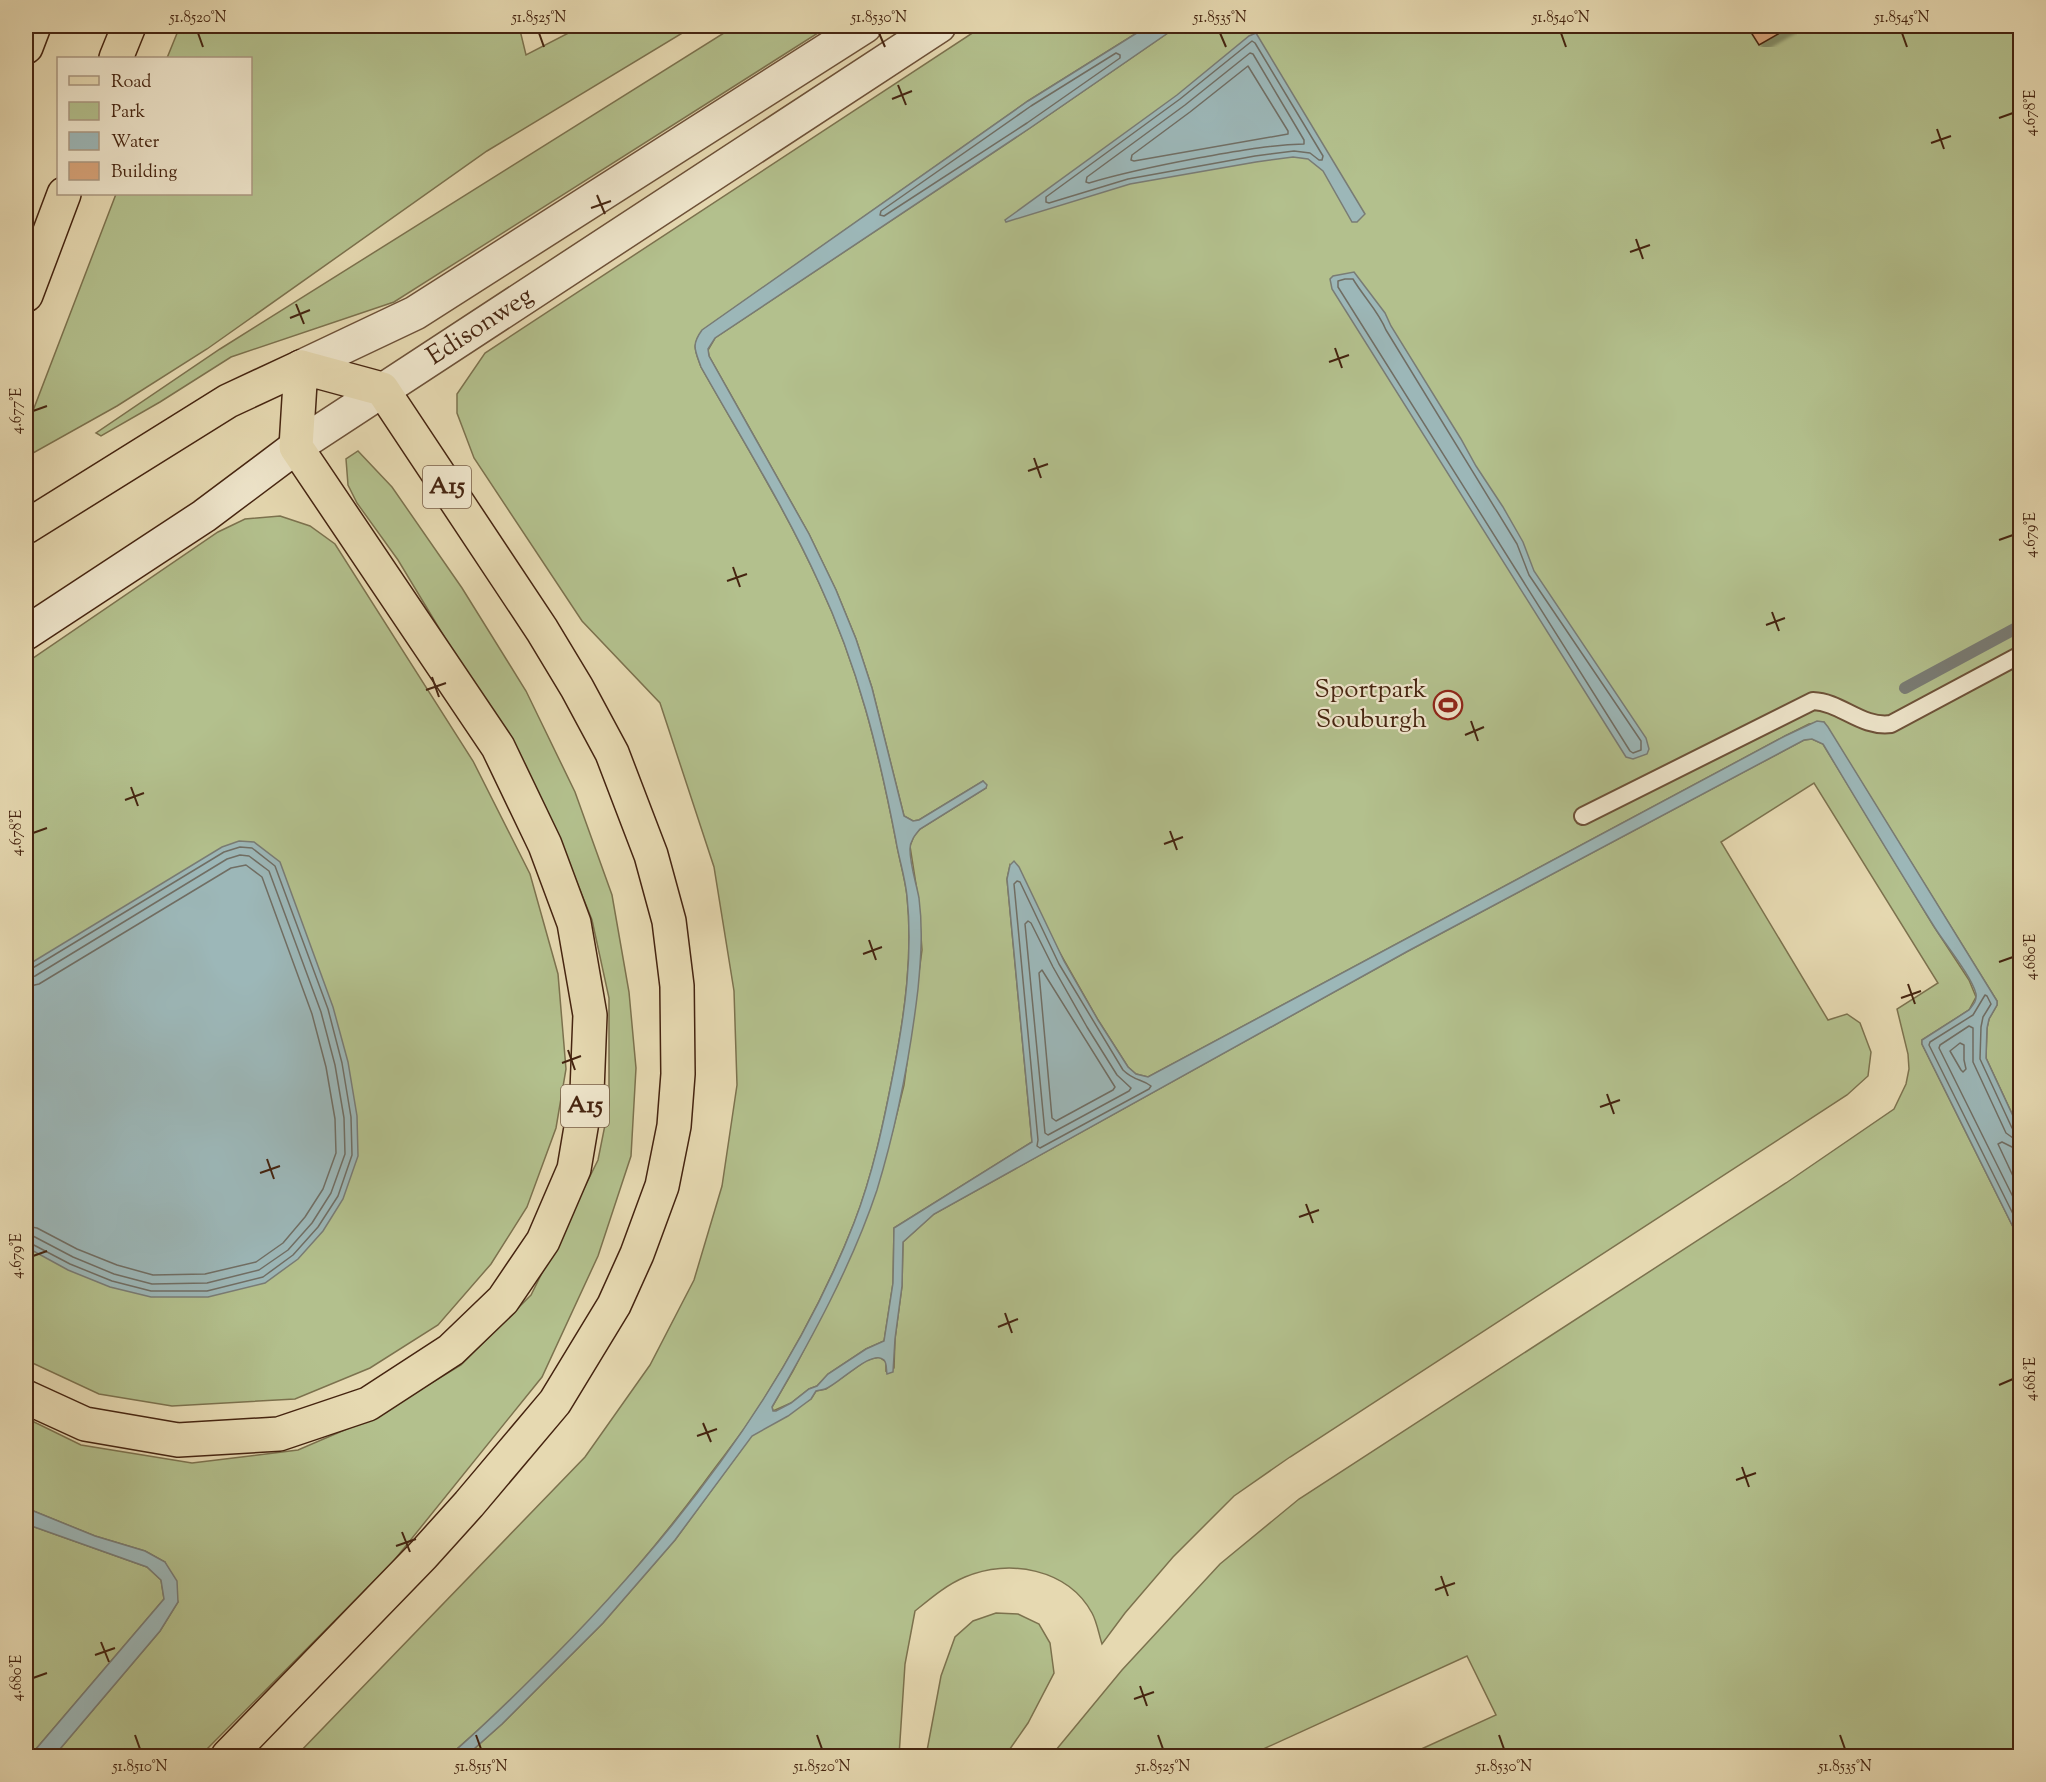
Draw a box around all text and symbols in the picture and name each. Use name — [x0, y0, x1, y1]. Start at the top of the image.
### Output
text: 51.8520°N — [168, 8, 227, 29]
text: 51.8525°N — [511, 8, 566, 29]
text: 51.8530°N — [850, 8, 907, 29]
text: 51.8535°N — [1192, 8, 1247, 29]
text: 51.8540°N — [1531, 8, 1590, 29]
text: 51.8545°N — [1873, 8, 1930, 29]
legend — [57, 57, 252, 195]
text: Road — [111, 70, 151, 96]
text: 4.678°E — [2021, 90, 2042, 136]
text: Park — [111, 100, 146, 126]
text: Water — [111, 130, 160, 156]
text: Building — [111, 160, 177, 186]
street label: Edisonweg — [420, 278, 541, 375]
text: 4.677°E — [7, 388, 28, 434]
road number: A15 — [423, 466, 471, 508]
text: 4.679°E — [2021, 512, 2042, 558]
place label: Sportpark Souburgh — [1314, 672, 1427, 739]
sports icon: Sportpark Souburgh — [1432, 689, 1464, 721]
text: 4.678°E — [7, 810, 28, 856]
text: 4.680°E — [2021, 934, 2042, 980]
road number: A15 — [561, 1085, 609, 1127]
text: 4.679°E — [7, 1233, 28, 1279]
text: 4.681°E — [2021, 1357, 2042, 1401]
text: 4.680°E — [7, 1655, 28, 1701]
text: 51.8510°N — [111, 1757, 168, 1778]
text: 51.8515°N — [454, 1757, 507, 1778]
text: 51.8520°N — [792, 1757, 851, 1778]
text: 51.8525°N — [1135, 1757, 1190, 1778]
text: 51.8530°N — [1475, 1757, 1532, 1778]
text: 51.8535°N — [1817, 1757, 1872, 1778]

